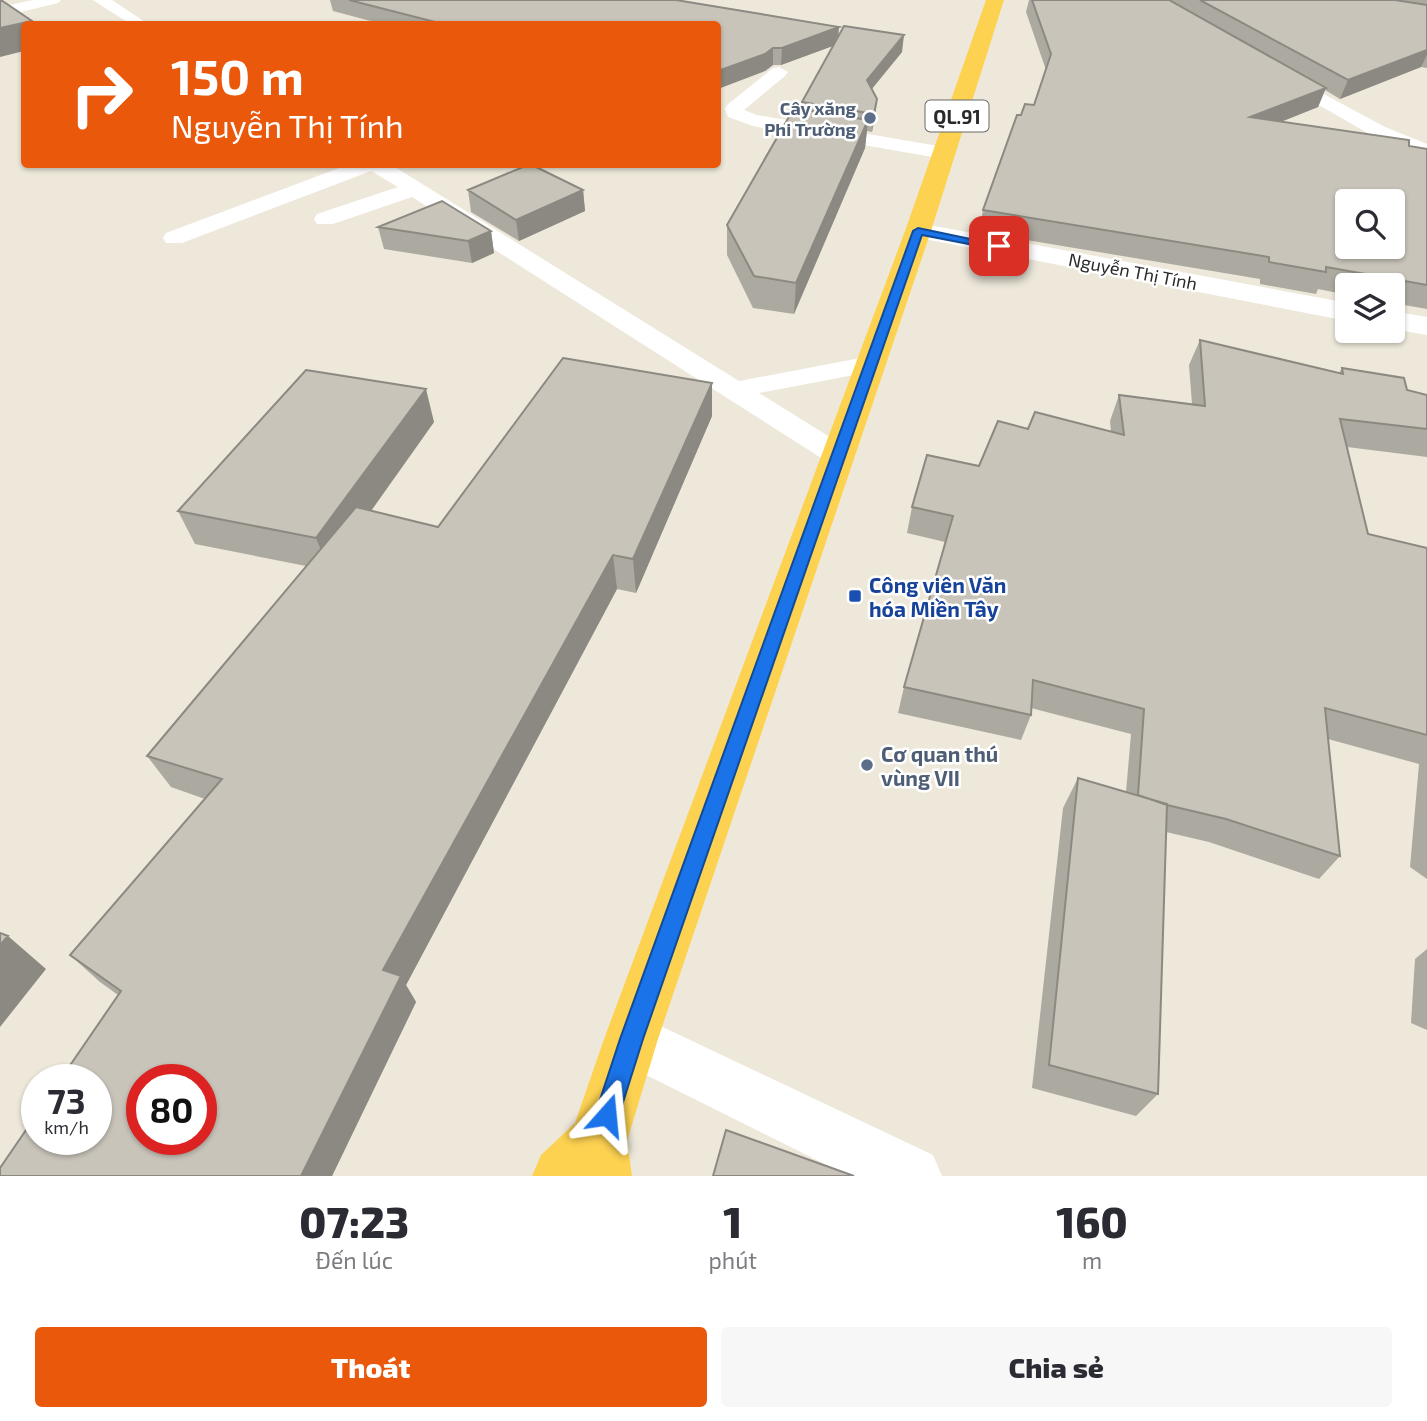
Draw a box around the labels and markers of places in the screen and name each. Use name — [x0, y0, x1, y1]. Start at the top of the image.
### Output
place label: Cây xăng Phi Trường — [764, 97, 857, 140]
marker: Cây xăng Phi Trường — [862, 110, 878, 126]
pin — [969, 216, 1029, 276]
place label: Công viên Văn hóa Miền Tây — [869, 572, 1006, 622]
marker: Công viên Văn hóa Miền Tây — [847, 588, 863, 604]
place label: Cơ quan thú vùng VII — [881, 741, 998, 790]
marker: Cơ quan thú vùng VII — [859, 757, 875, 773]

